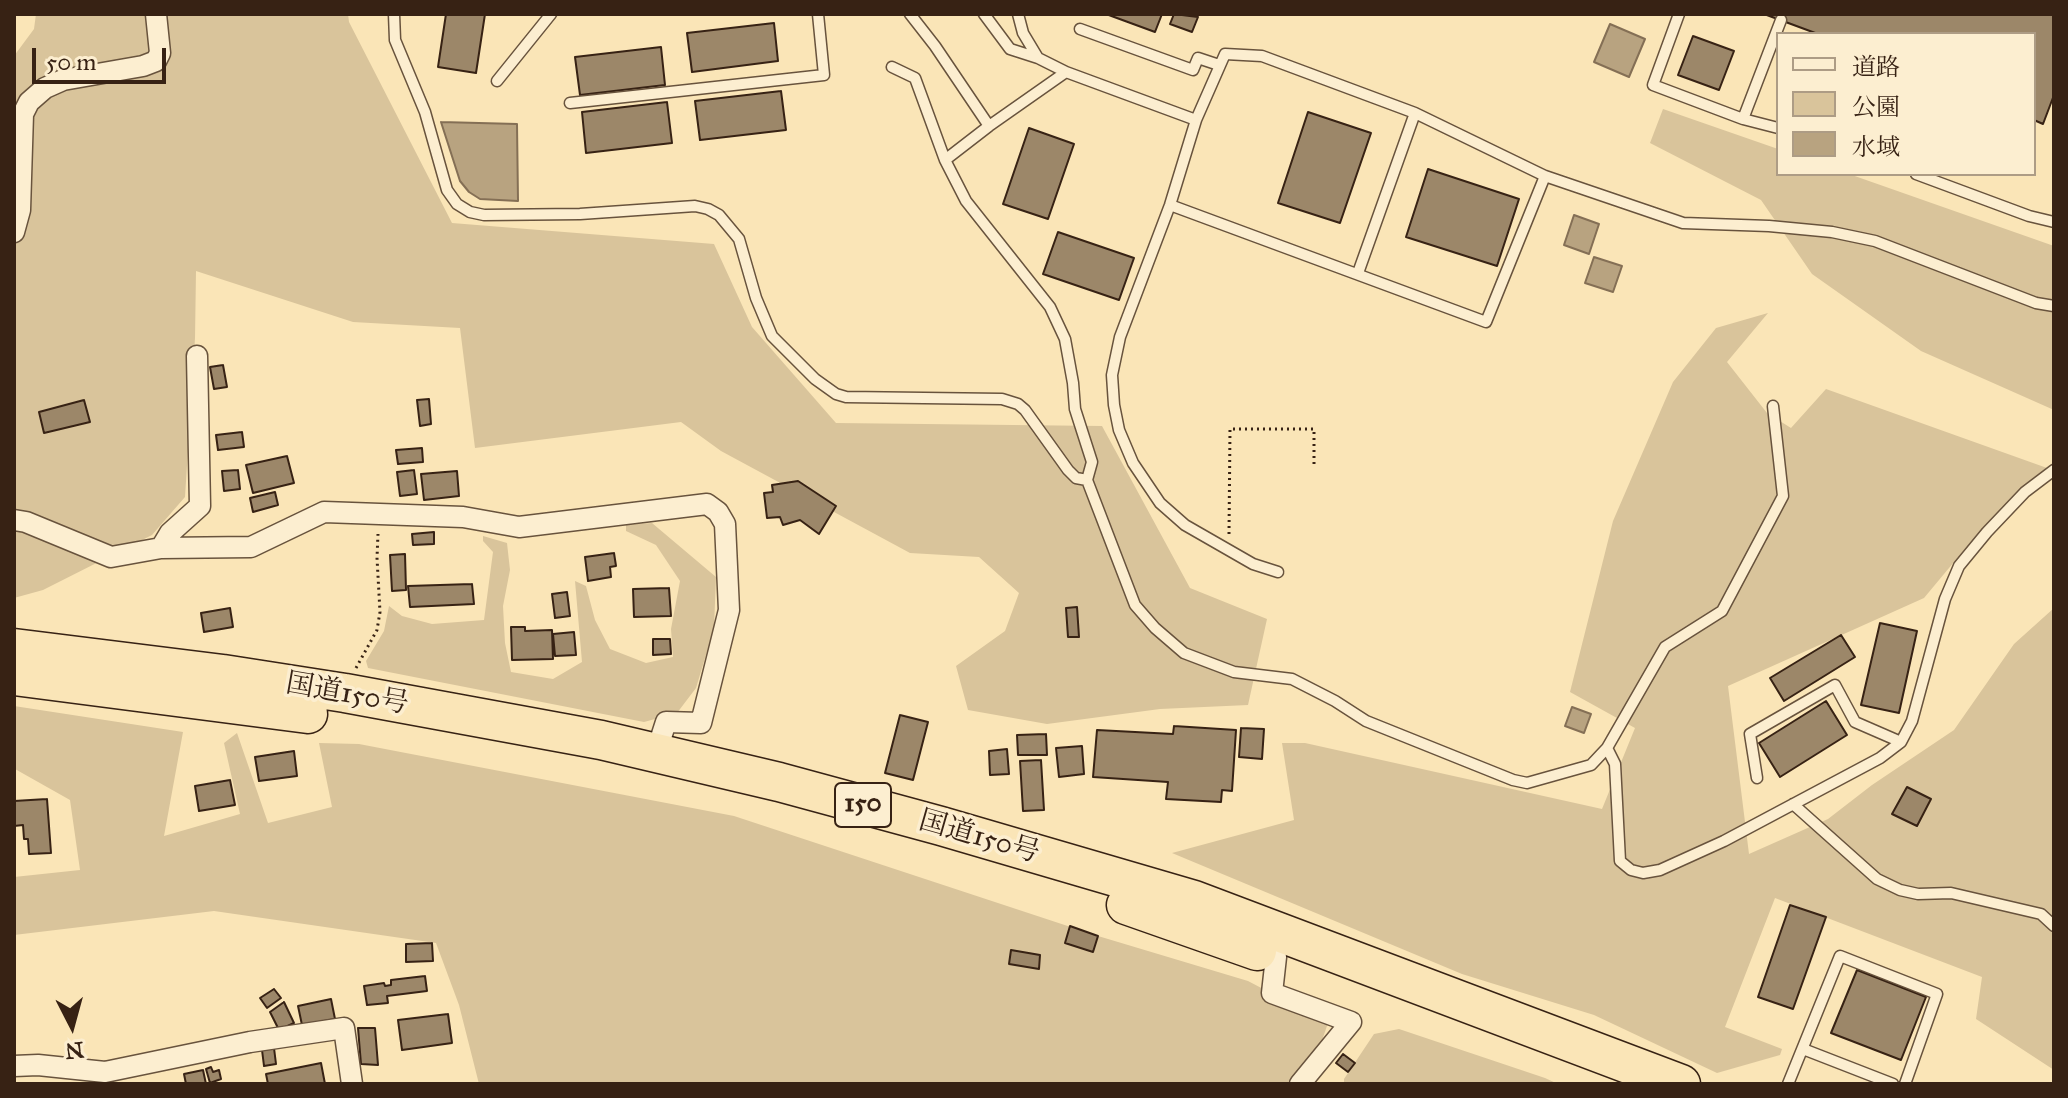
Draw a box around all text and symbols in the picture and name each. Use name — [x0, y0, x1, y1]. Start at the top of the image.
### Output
scale bar — [36, 32, 170, 82]
legend — [1776, 32, 2036, 176]
text: 50 m — [46, 47, 96, 77]
text: 道路 — [1852, 52, 1900, 82]
text: 公園 — [1852, 92, 1900, 122]
text: 水域 — [1852, 132, 1900, 162]
street label: 国道150号 — [283, 668, 411, 722]
road number: 150 — [835, 783, 891, 827]
street label: 国道150号 — [915, 805, 1043, 871]
north arrow — [32, 986, 112, 1066]
text: N — [64, 1036, 85, 1065]

